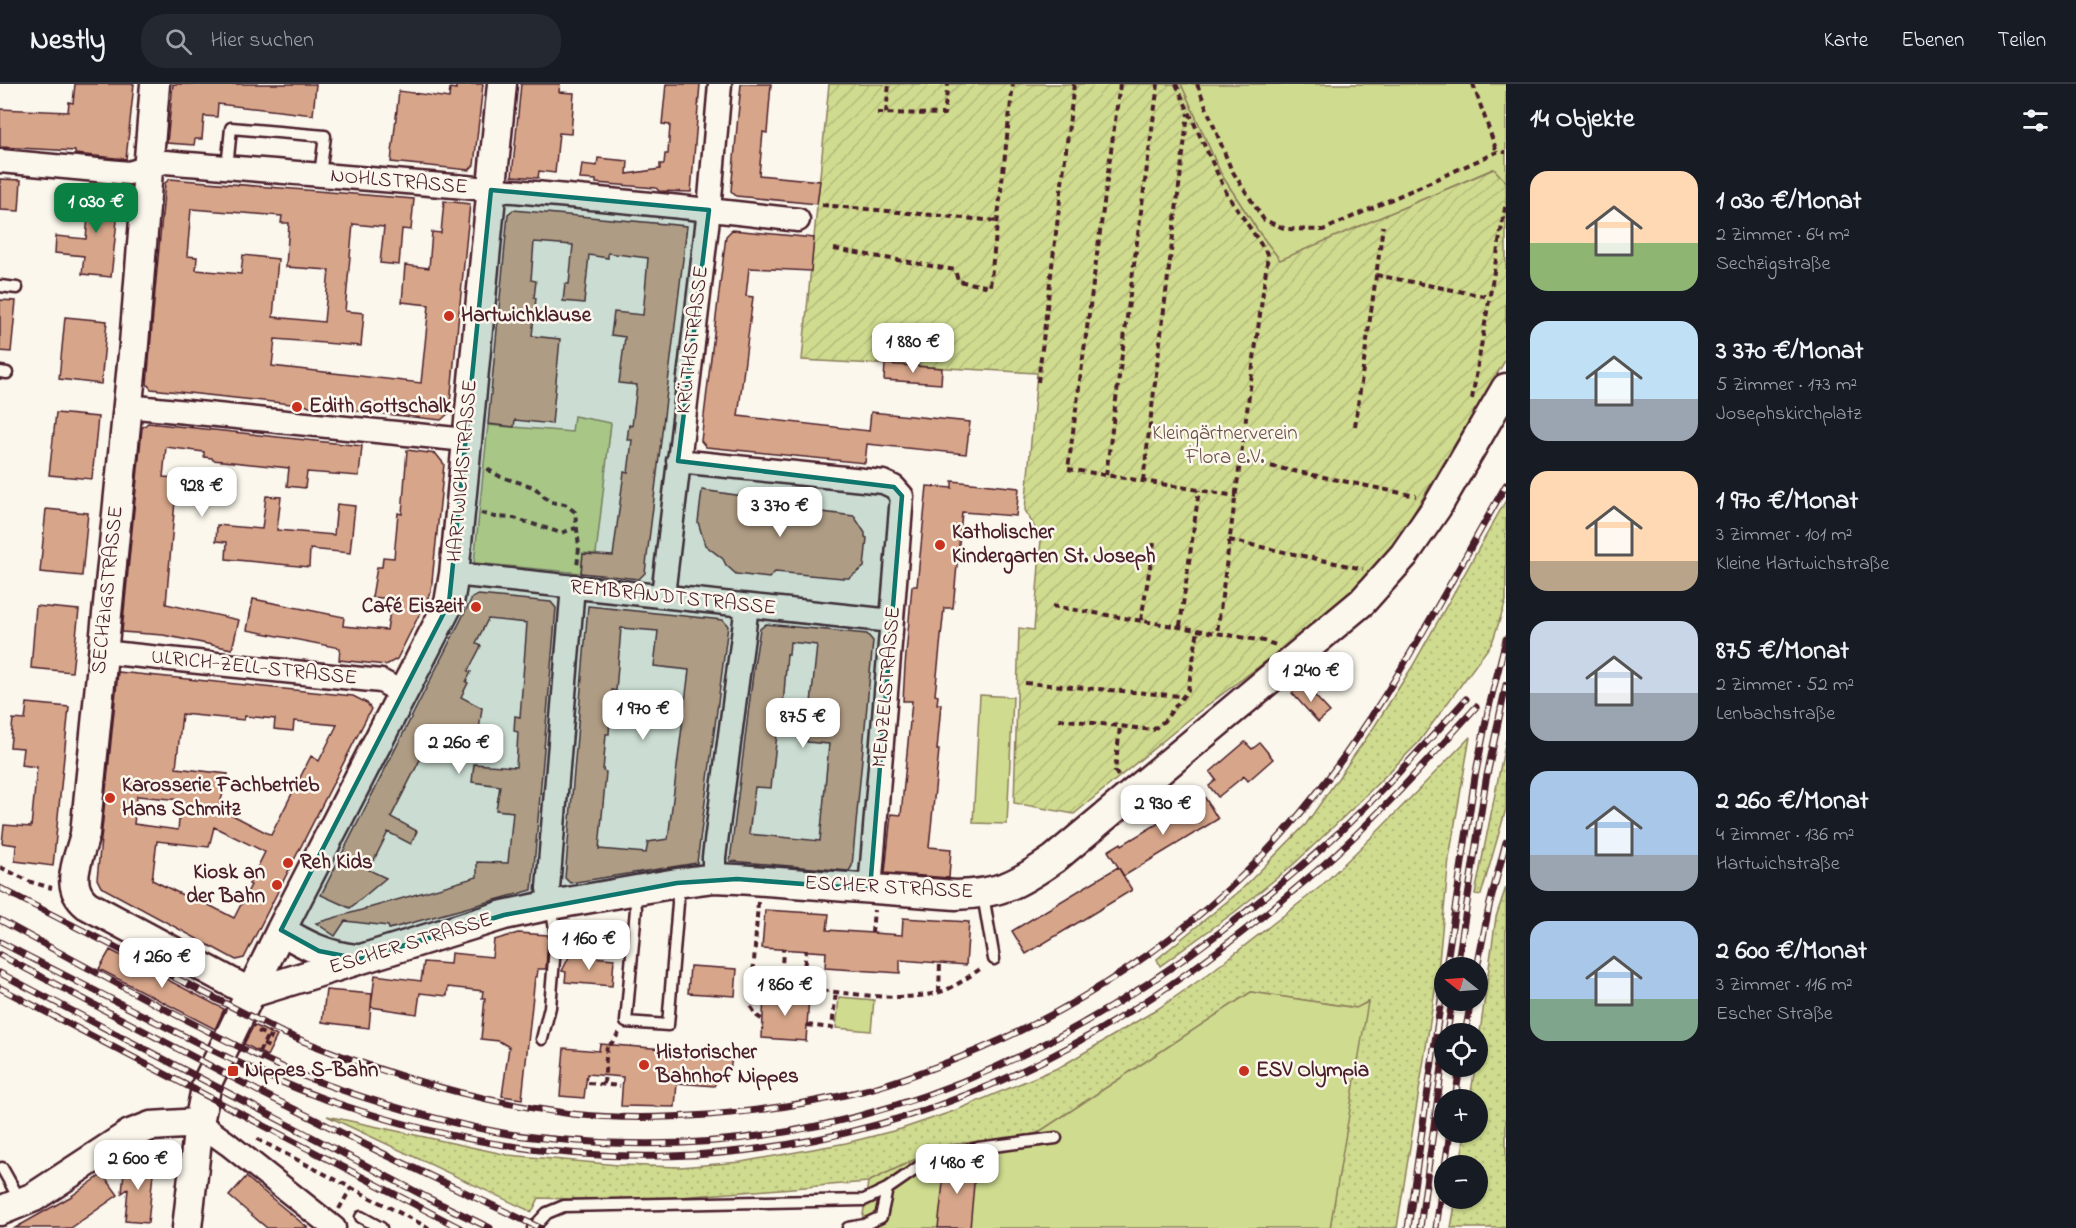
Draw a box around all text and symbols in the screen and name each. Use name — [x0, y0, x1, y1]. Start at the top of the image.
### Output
search box — [141, 14, 561, 68]
text: Nestly — [30, 21, 105, 62]
icon: search — [162, 25, 195, 58]
text: Hier suchen — [210, 25, 314, 57]
text: Karte — [1824, 26, 1868, 56]
text: Ebenen — [1901, 26, 1964, 56]
text: Teilen — [1997, 26, 2046, 56]
text: 14 Objekte — [1530, 101, 1634, 139]
icon: filters — [2019, 104, 2052, 137]
street label: NOHLSTRASSE — [329, 161, 469, 203]
pin: 1 030 € — [41, 183, 151, 234]
text: 1 030 €/Monat — [1716, 183, 1862, 221]
text: 1 030 € — [68, 188, 124, 217]
icon: home — [1578, 195, 1650, 267]
text: 2 Zimmer · 64 m² — [1716, 221, 1850, 250]
text: Sechzigstraße — [1716, 250, 1830, 279]
street label: KRÜTHSTRASSE — [669, 264, 717, 416]
place label: Hartwichklause — [461, 301, 592, 331]
marker: Hartwichklause — [442, 309, 456, 323]
pin: 1 880 € — [858, 323, 968, 374]
text: 1 880 € — [886, 328, 940, 357]
text: 3 370 €/Monat — [1716, 333, 1864, 371]
icon: home — [1578, 345, 1650, 417]
text: 5 Zimmer · 173 m² — [1716, 371, 1857, 400]
street label: HARTWICHSTRASSE — [440, 378, 486, 564]
place label: Edith Gottschalk — [309, 392, 453, 422]
marker: Edith Gottschalk — [290, 400, 304, 414]
text: Josephskirchplatz — [1716, 400, 1862, 429]
park label: Kleingärtnerverein Flora e.V. — [1152, 419, 1298, 473]
pin: 928 € — [160, 467, 244, 518]
text: 928 € — [181, 472, 223, 501]
text: 1 970 €/Monat — [1716, 483, 1858, 521]
pin: 3 370 € — [725, 487, 835, 538]
text: 3 370 € — [751, 492, 809, 521]
icon: home — [1578, 495, 1650, 567]
street label: SECHZIGSTRASSE — [84, 504, 132, 676]
place label: Katholischer Kindergarten St. Joseph — [952, 518, 1156, 574]
text: 3 Zimmer · 101 m² — [1716, 521, 1853, 550]
marker: Katholischer Kindergarten St. Joseph — [933, 538, 947, 552]
text: Kleine Hartwichstraße — [1716, 550, 1889, 579]
street label: REMBRANDTSTRASSE — [568, 572, 778, 624]
place label: Café Eiszeit — [362, 592, 465, 622]
marker: Café Eiszeit — [469, 600, 483, 614]
street label: MENZELSTRASSE — [865, 605, 909, 769]
text: 875 €/Monat — [1716, 633, 1849, 671]
street label: ULRICH-ZELL-STRASSE — [149, 642, 359, 694]
icon: home — [1578, 645, 1650, 717]
pin: 1 240 € — [1256, 652, 1366, 703]
text: 1 240 € — [1282, 657, 1340, 686]
text: 2 Zimmer · 52 m² — [1716, 671, 1854, 700]
pin: 1 970 € — [588, 690, 698, 741]
text: 1 970 € — [616, 695, 670, 724]
pin: 875 € — [761, 698, 845, 749]
text: Lenbachstraße — [1716, 700, 1835, 729]
text: 875 € — [780, 703, 826, 732]
pin: 2 260 € — [404, 724, 514, 775]
text: 2 260 € — [428, 729, 490, 758]
place label: Karosserie Fachbetrieb Hans Schmitz — [122, 771, 320, 825]
text: 2 260 €/Monat — [1716, 783, 1869, 821]
pin: 2 930 € — [1108, 785, 1218, 836]
text: 2 930 € — [1135, 790, 1191, 819]
marker: Karosserie Fachbetrieb Hans Schmitz — [103, 791, 117, 805]
icon: home — [1578, 795, 1650, 867]
text: 4 Zimmer · 136 m² — [1716, 821, 1855, 850]
place label: Reh Kids — [300, 848, 373, 878]
text: Hartwichstraße — [1716, 850, 1840, 879]
marker: Reh Kids — [281, 856, 295, 870]
place label: Kiosk an der Bahn — [186, 858, 265, 912]
street label: ESCHER STRASSE — [804, 869, 974, 907]
marker: Kiosk an der Bahn — [270, 878, 284, 892]
street label: ESCHER STRASSE — [326, 905, 496, 983]
pin: 1 160 € — [534, 920, 644, 971]
text: 1 160 € — [562, 925, 616, 954]
text: 2 600 €/Monat — [1716, 933, 1867, 971]
pin: 1 260 € — [107, 938, 217, 989]
text: 1 260 € — [133, 943, 191, 972]
icon: home — [1578, 945, 1650, 1017]
north arrow — [1434, 957, 1488, 1011]
map controls — [1434, 957, 1488, 1209]
pin: 1 860 € — [730, 966, 840, 1017]
text: 1 860 € — [757, 971, 813, 1000]
text: 3 Zimmer · 116 m² — [1716, 971, 1853, 1000]
text: Escher Straße — [1716, 1000, 1833, 1029]
button: locate — [1434, 1023, 1488, 1077]
place label: Historischer Bahnhof Nippes — [655, 1038, 799, 1092]
place label: Nippes S-Bahn — [245, 1056, 378, 1086]
place label: ESV Olympia — [1256, 1056, 1369, 1088]
marker: Historischer Bahnhof Nippes — [637, 1058, 651, 1072]
marker: Nippes S-Bahn — [226, 1064, 240, 1078]
marker: ESV Olympia — [1237, 1064, 1251, 1078]
button: + — [1434, 1089, 1488, 1143]
pin: 2 600 € — [83, 1140, 193, 1191]
pin: 1 480 € — [902, 1144, 1012, 1195]
text: 2 600 € — [108, 1145, 168, 1174]
text: 1 480 € — [930, 1149, 984, 1178]
button: − — [1434, 1155, 1488, 1209]

